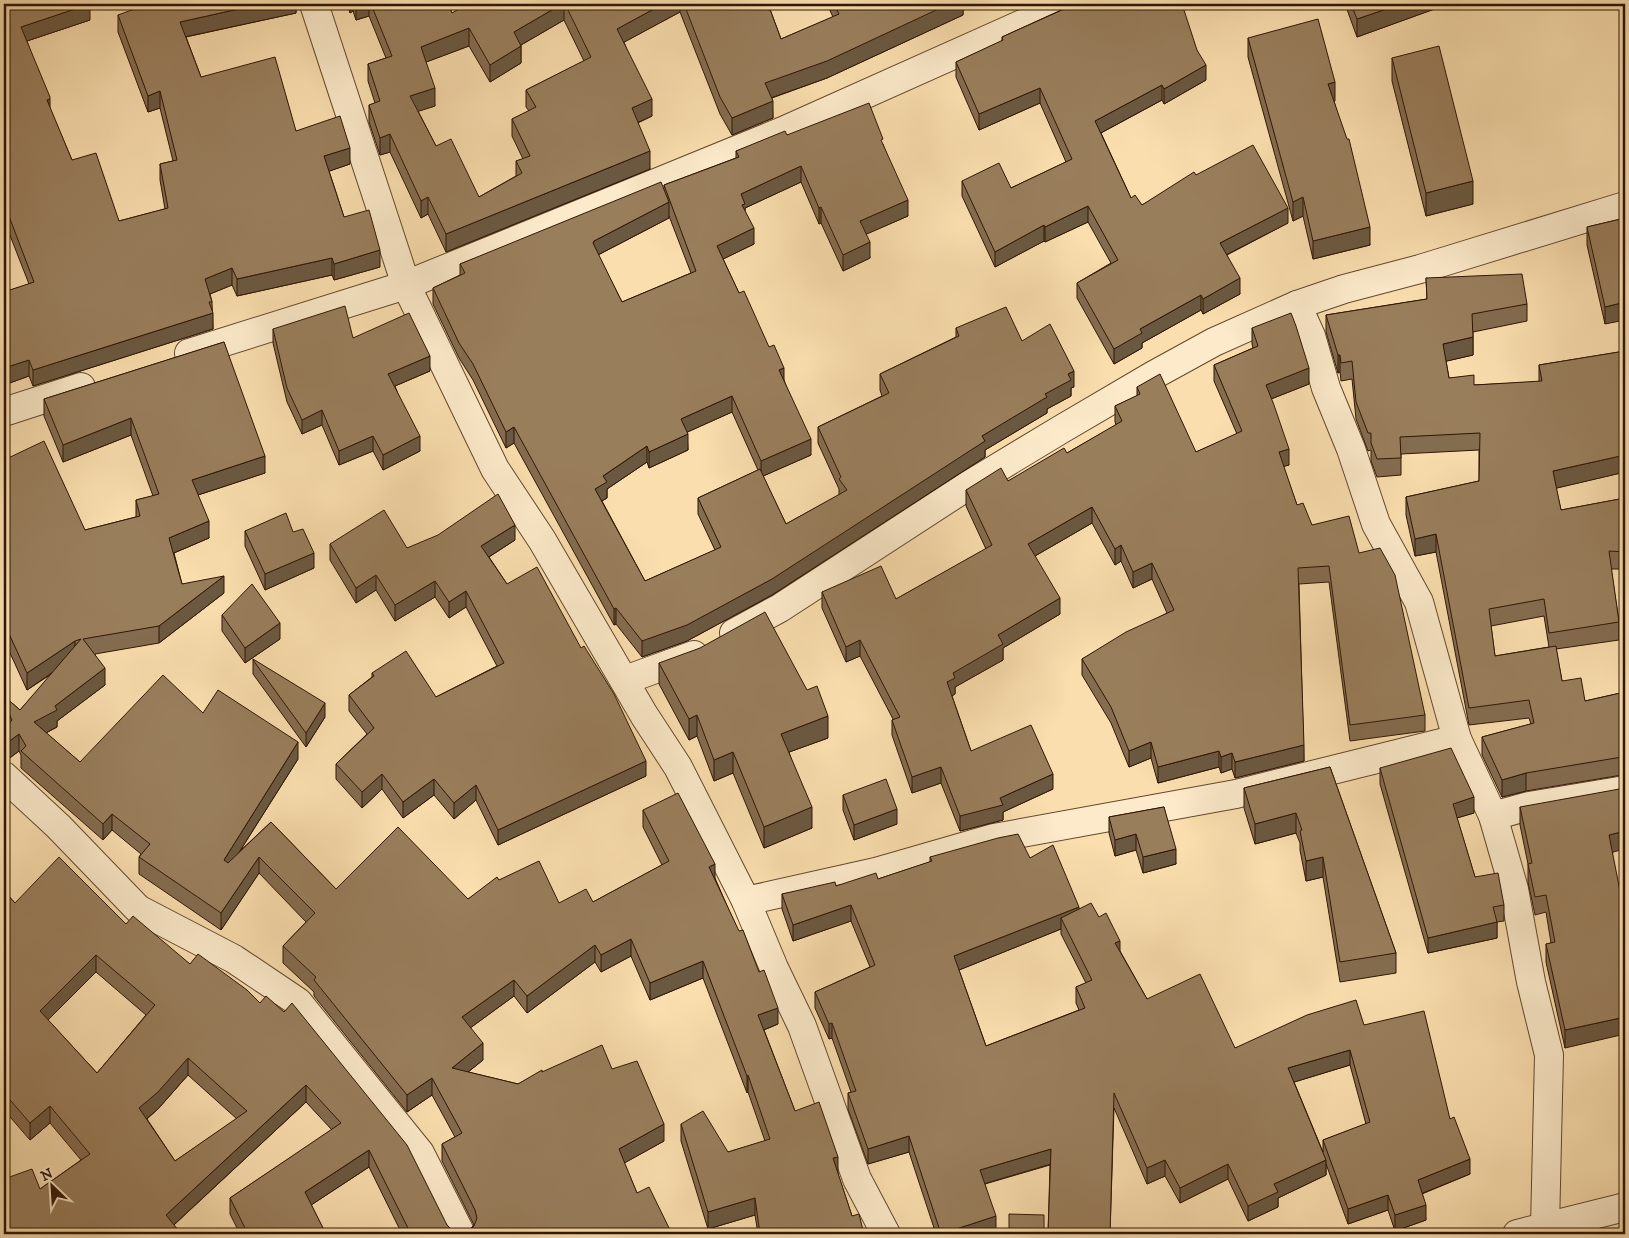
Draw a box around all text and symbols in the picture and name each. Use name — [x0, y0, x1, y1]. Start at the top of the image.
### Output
north arrow — [28, 1160, 78, 1210]
text: N — [38, 1164, 56, 1186]

